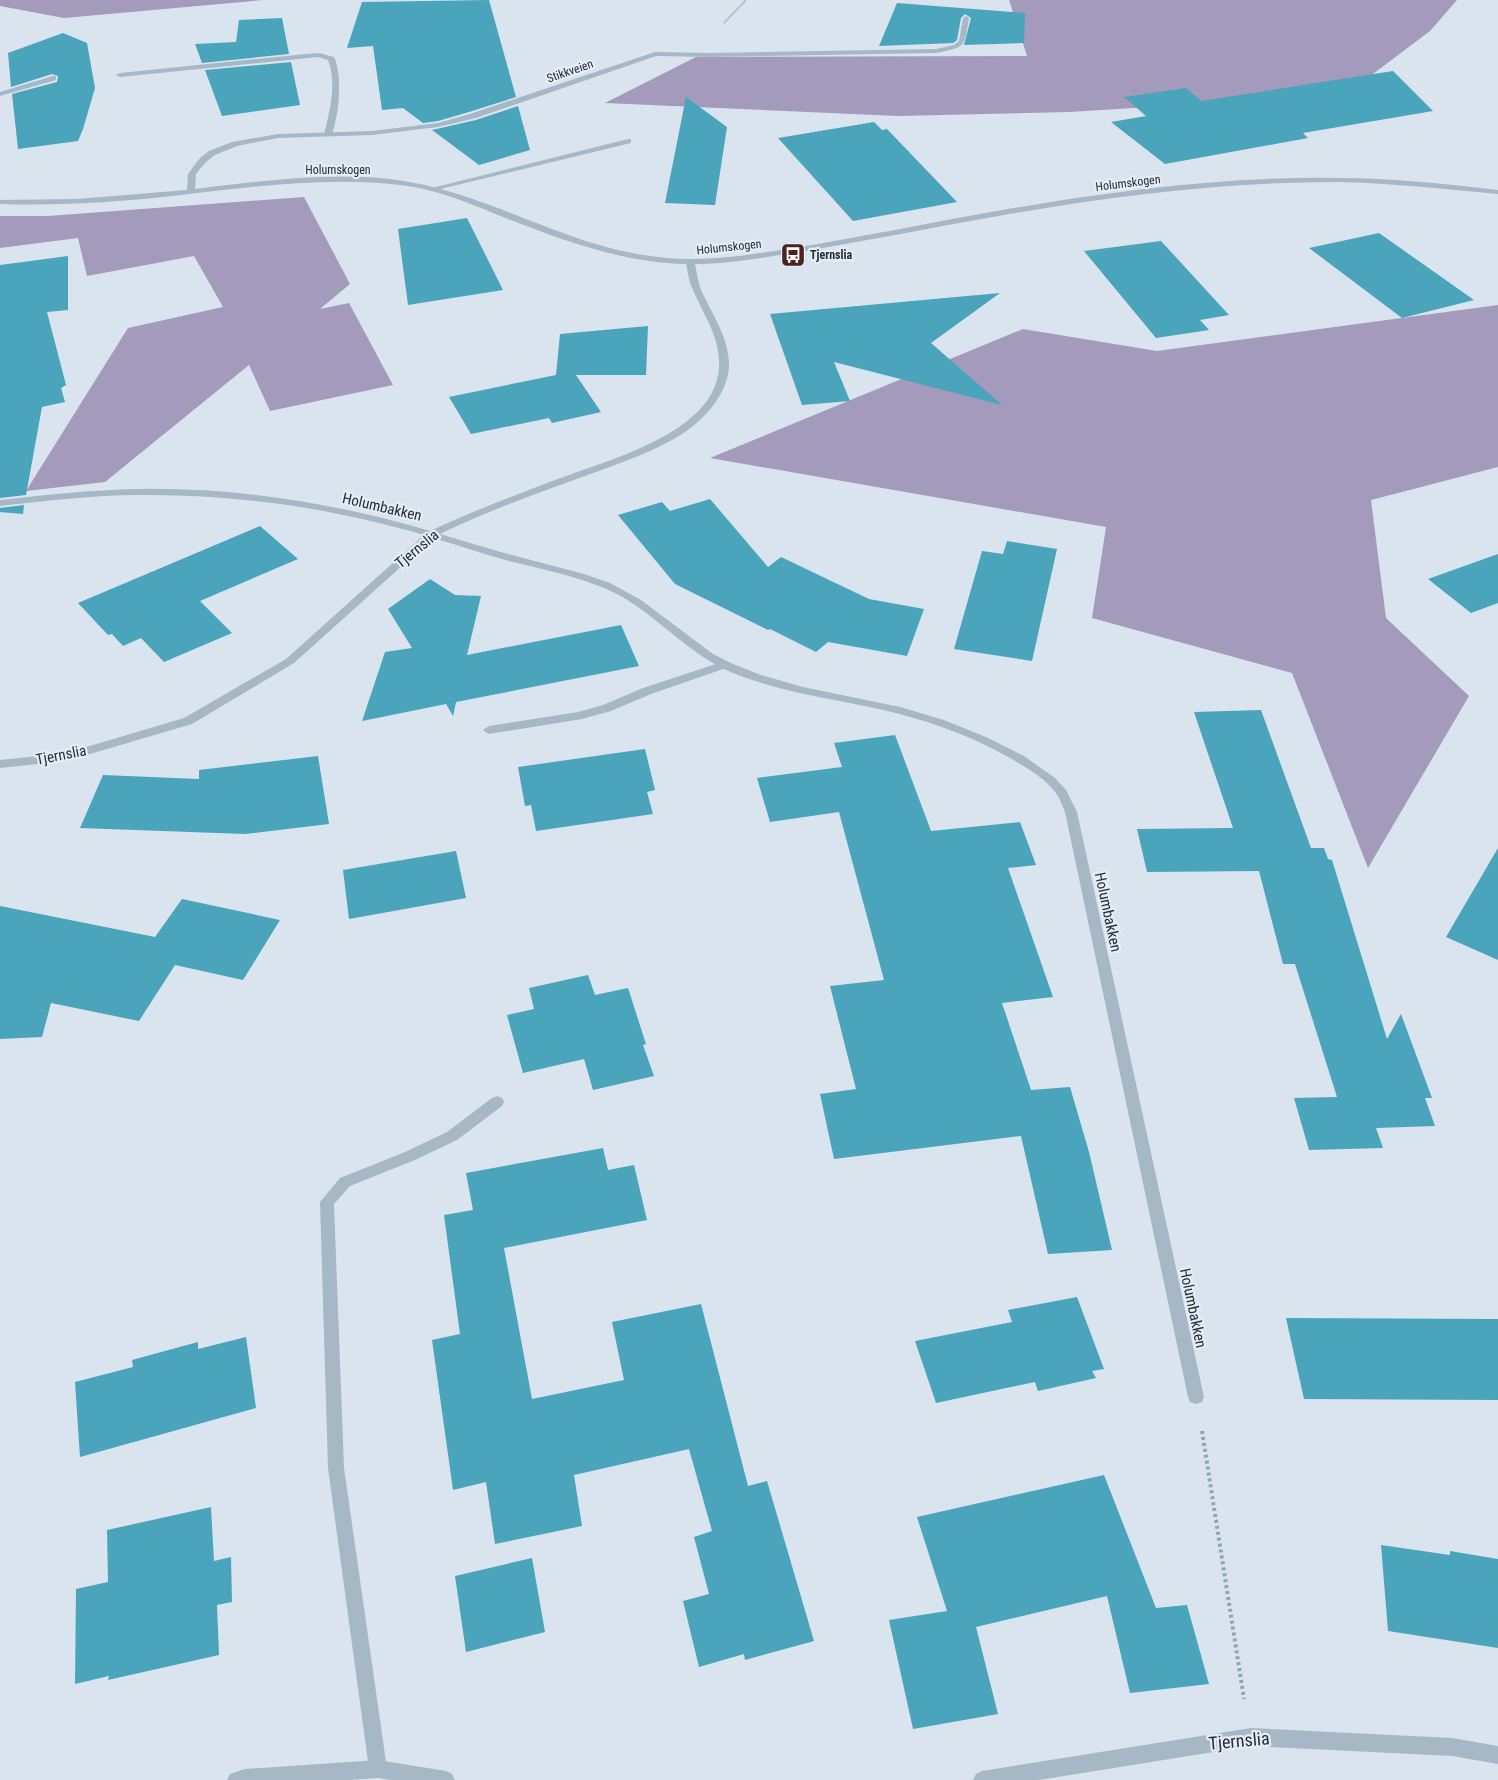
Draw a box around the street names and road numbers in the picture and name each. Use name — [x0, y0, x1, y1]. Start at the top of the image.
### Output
street label: Stikkveien — [545, 56, 595, 85]
street label: Holumskogen — [305, 163, 371, 177]
street label: Holumskogen — [1095, 172, 1161, 194]
street label: Holumskogen — [696, 237, 762, 257]
street label: Holumbakken — [340, 489, 424, 525]
street label: Tjernslia — [392, 526, 442, 572]
street label: Tjernslia — [34, 741, 88, 769]
street label: Holumbakken — [1091, 870, 1125, 954]
street label: Holumbakken — [1176, 1266, 1210, 1350]
street label: Tjernslia — [1208, 1727, 1270, 1754]

